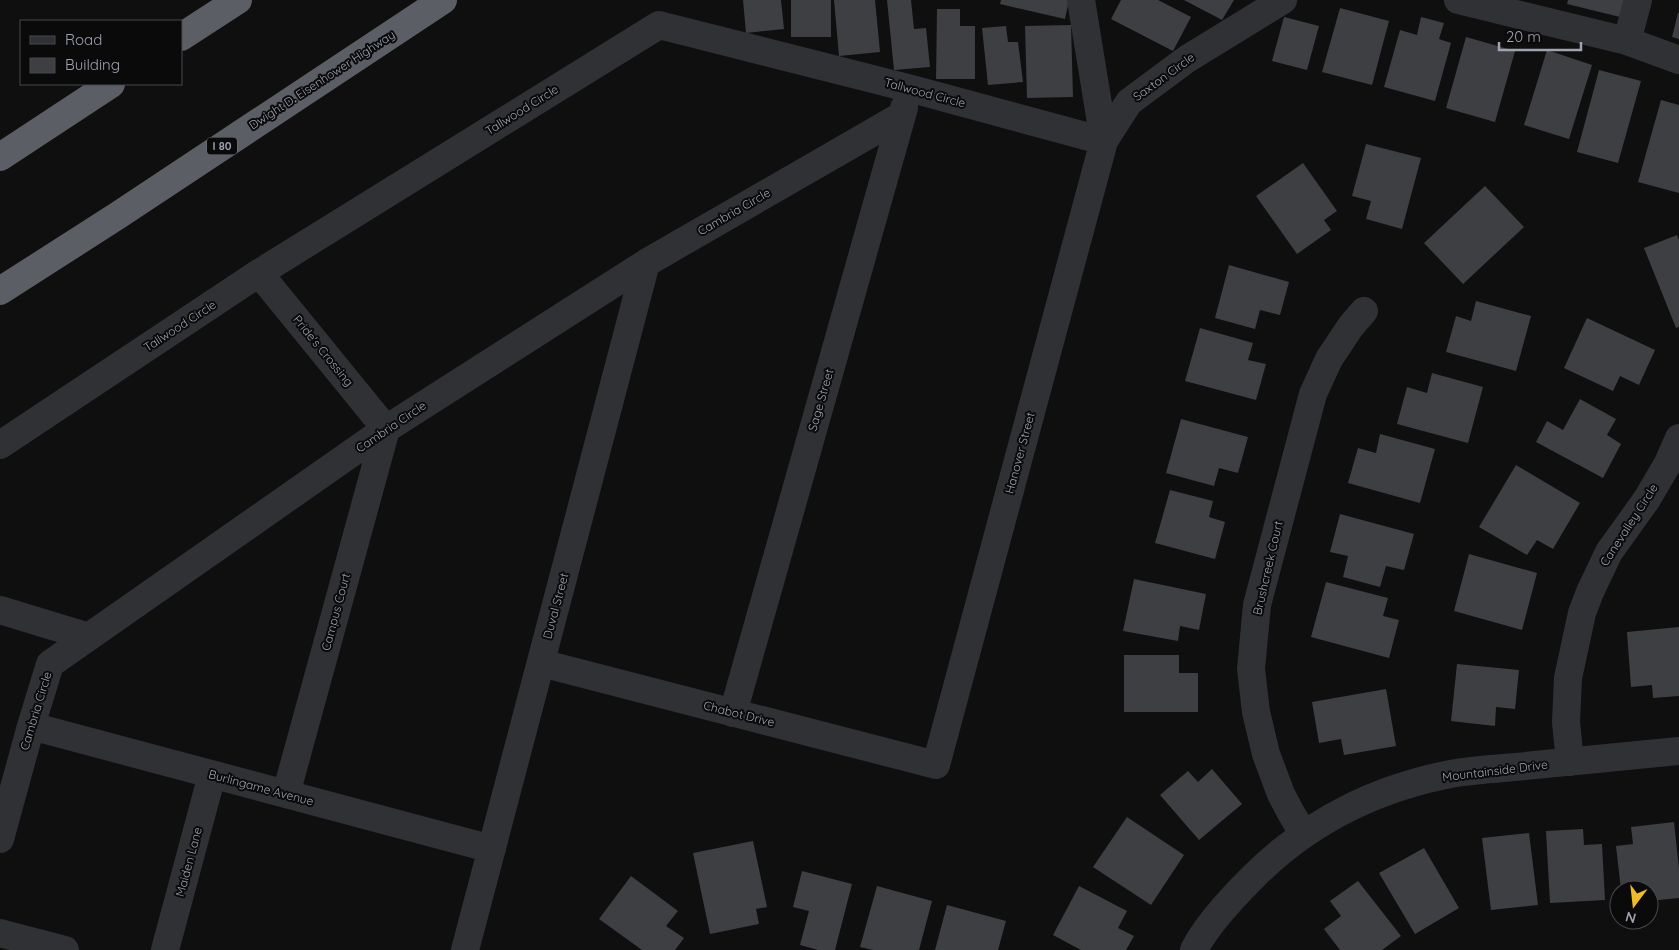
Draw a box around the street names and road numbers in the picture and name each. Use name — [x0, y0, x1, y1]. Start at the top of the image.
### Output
street label: Dwight D. Eisenhower Highway — [246, 27, 398, 132]
street label: Saxton Circle — [1130, 49, 1198, 104]
street label: Tallwood Circle — [883, 75, 967, 111]
street label: Tallwood Circle — [483, 81, 561, 138]
road number: I 80 — [207, 138, 237, 154]
street label: Cambria Circle — [695, 185, 773, 238]
street label: Tallwood Circle — [141, 297, 219, 355]
street label: Pride's Crossing — [290, 312, 357, 389]
street label: Sage Street — [804, 367, 837, 433]
street label: Cambria Circle — [353, 397, 429, 456]
street label: Hanover Street — [1001, 410, 1038, 495]
street label: Canevalley Circle — [1596, 481, 1661, 569]
street label: Brushcreek Court — [1249, 519, 1286, 616]
street label: Campus Court — [318, 571, 353, 652]
street label: Duval Street — [539, 571, 572, 641]
street label: Cambria Circle — [16, 670, 55, 752]
street label: Chabot Drive — [702, 697, 776, 730]
street label: Mountainside Drive — [1441, 757, 1549, 784]
street label: Burlingame Avenue — [207, 766, 316, 809]
street label: Maiden Lane — [172, 825, 205, 898]

